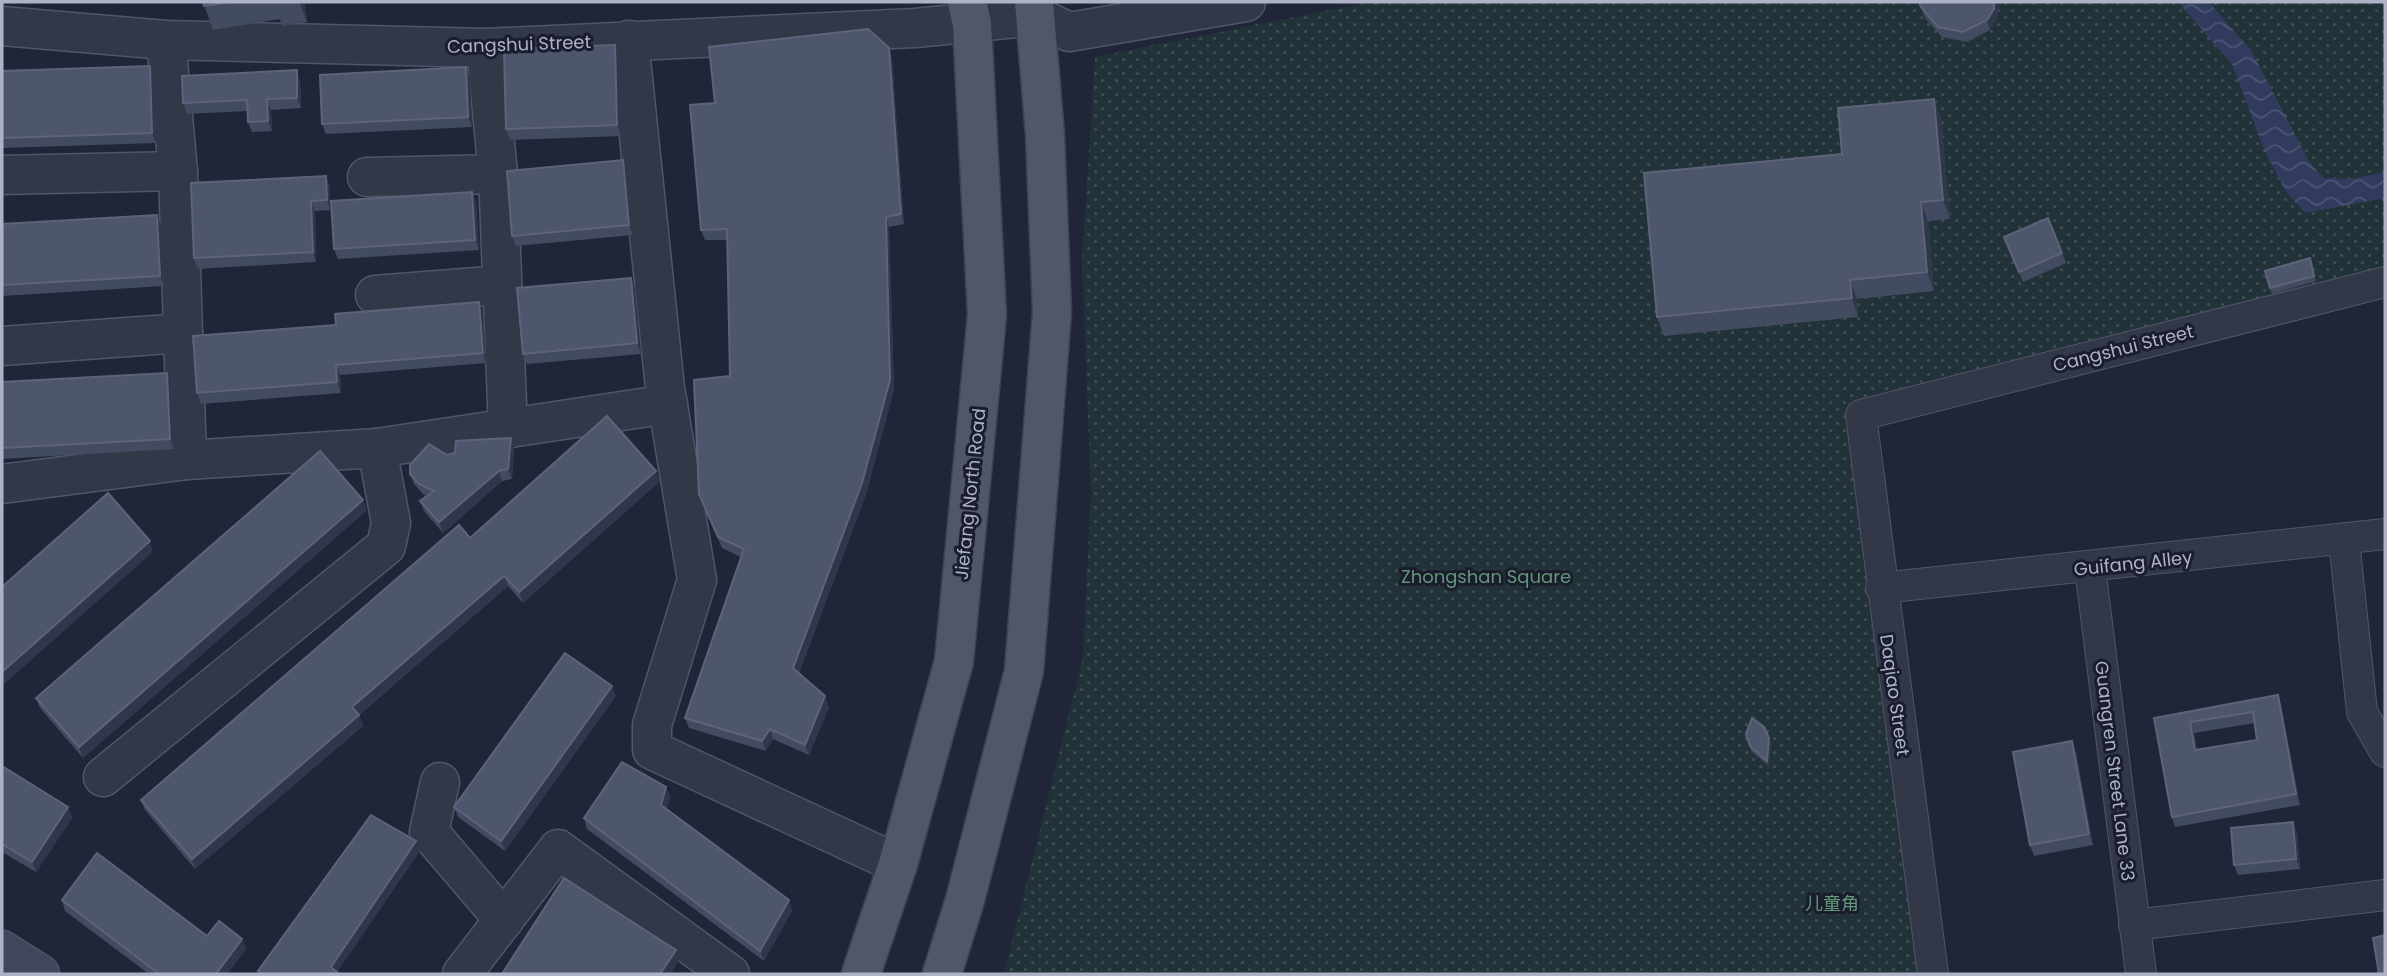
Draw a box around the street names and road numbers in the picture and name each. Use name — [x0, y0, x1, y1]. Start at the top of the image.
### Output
street label: Cangshui Street — [447, 29, 591, 59]
street label: Cangshui Street — [2050, 318, 2196, 378]
street label: Jiefang North Road — [949, 407, 991, 581]
street label: Guifang Alley — [2073, 544, 2193, 582]
street label: Daqiao Street — [1874, 633, 1916, 757]
street label: Guangren Street Lane 33 — [2089, 659, 2141, 883]

